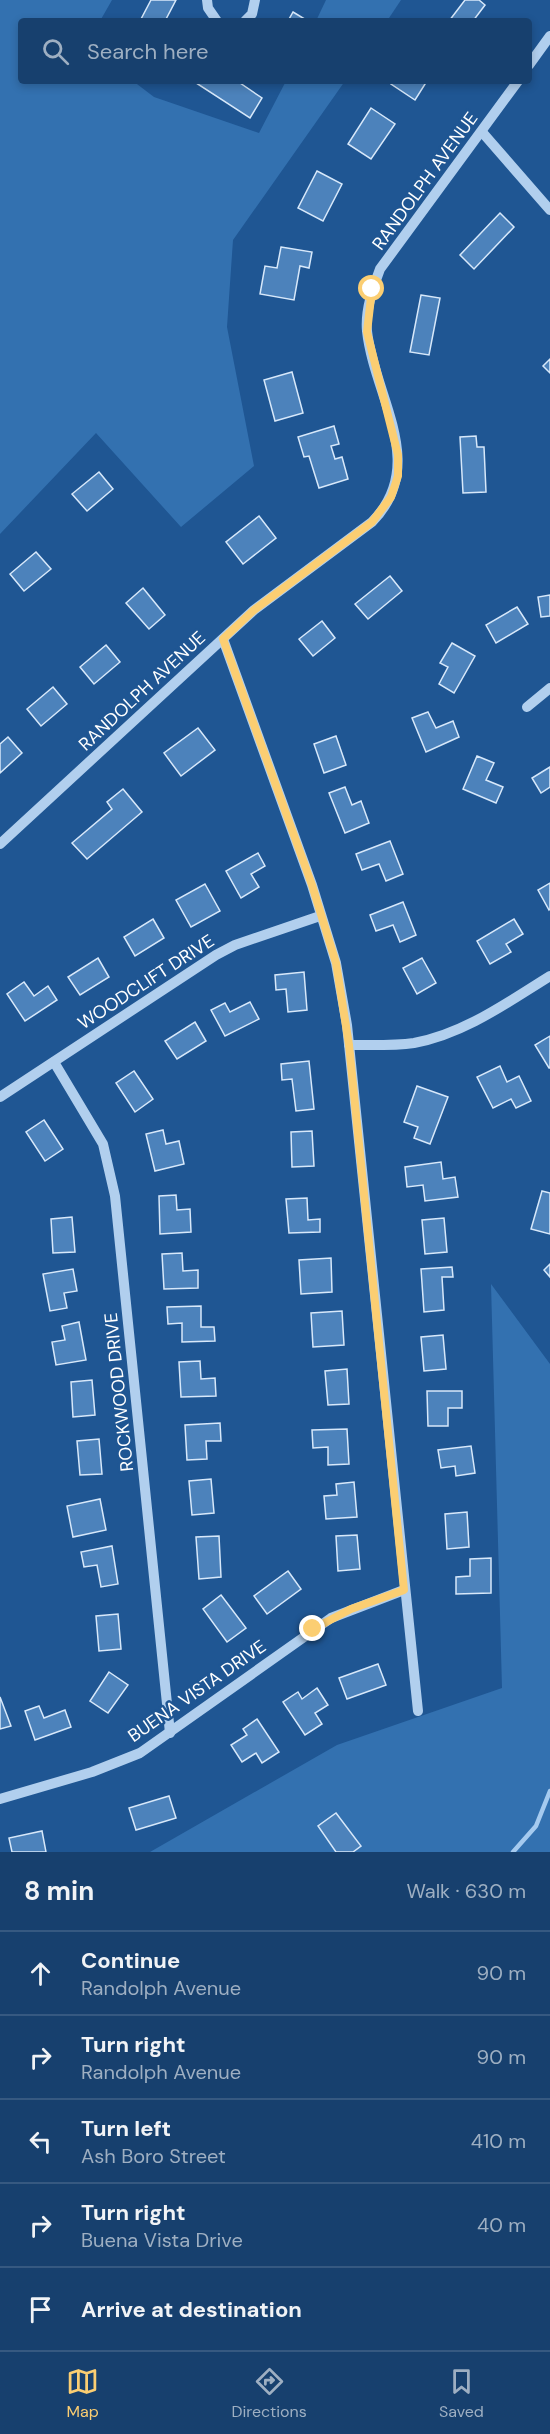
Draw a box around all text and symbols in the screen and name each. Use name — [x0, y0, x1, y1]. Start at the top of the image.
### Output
search box — [18, 18, 532, 84]
icon: search — [39, 35, 72, 68]
text: Search here — [87, 37, 208, 66]
street label: RANDOLPH AVENUE — [367, 107, 483, 255]
route start — [358, 275, 384, 301]
street label: RANDOLPH AVENUE — [73, 626, 211, 756]
street label: WOODCLIFT DRIVE — [73, 929, 219, 1035]
street label: ROCKWOOD DRIVE — [99, 1311, 139, 1473]
route end — [299, 1615, 325, 1641]
street label: BUENA VISTA DRIVE — [123, 1634, 271, 1748]
text: 8 min — [24, 1874, 94, 1908]
text: Walk · 630 m — [406, 1878, 526, 1904]
text: Continue — [81, 1946, 180, 1975]
icon: ahead — [24, 1957, 57, 1990]
text: 90 m — [477, 1960, 526, 1986]
text: Randolph Avenue — [81, 1975, 241, 2001]
text: Turn right — [81, 2030, 186, 2059]
icon: right — [24, 2041, 57, 2074]
text: 90 m — [477, 2044, 526, 2070]
text: Randolph Avenue — [81, 2059, 241, 2085]
text: Turn left — [81, 2114, 171, 2143]
icon: left — [24, 2125, 57, 2158]
text: 410 m — [471, 2128, 526, 2154]
text: Ash Boro Street — [81, 2143, 226, 2169]
text: Turn right — [81, 2198, 186, 2227]
icon: right — [24, 2209, 57, 2242]
text: 40 m — [477, 2212, 526, 2238]
text: Buena Vista Drive — [81, 2227, 243, 2253]
icon: arrive — [24, 2293, 57, 2326]
text: Arrive at destination — [81, 2295, 302, 2324]
tab: Map — [66, 2365, 99, 2422]
tab: Directions — [231, 2365, 307, 2422]
tab: Saved — [439, 2365, 484, 2422]

